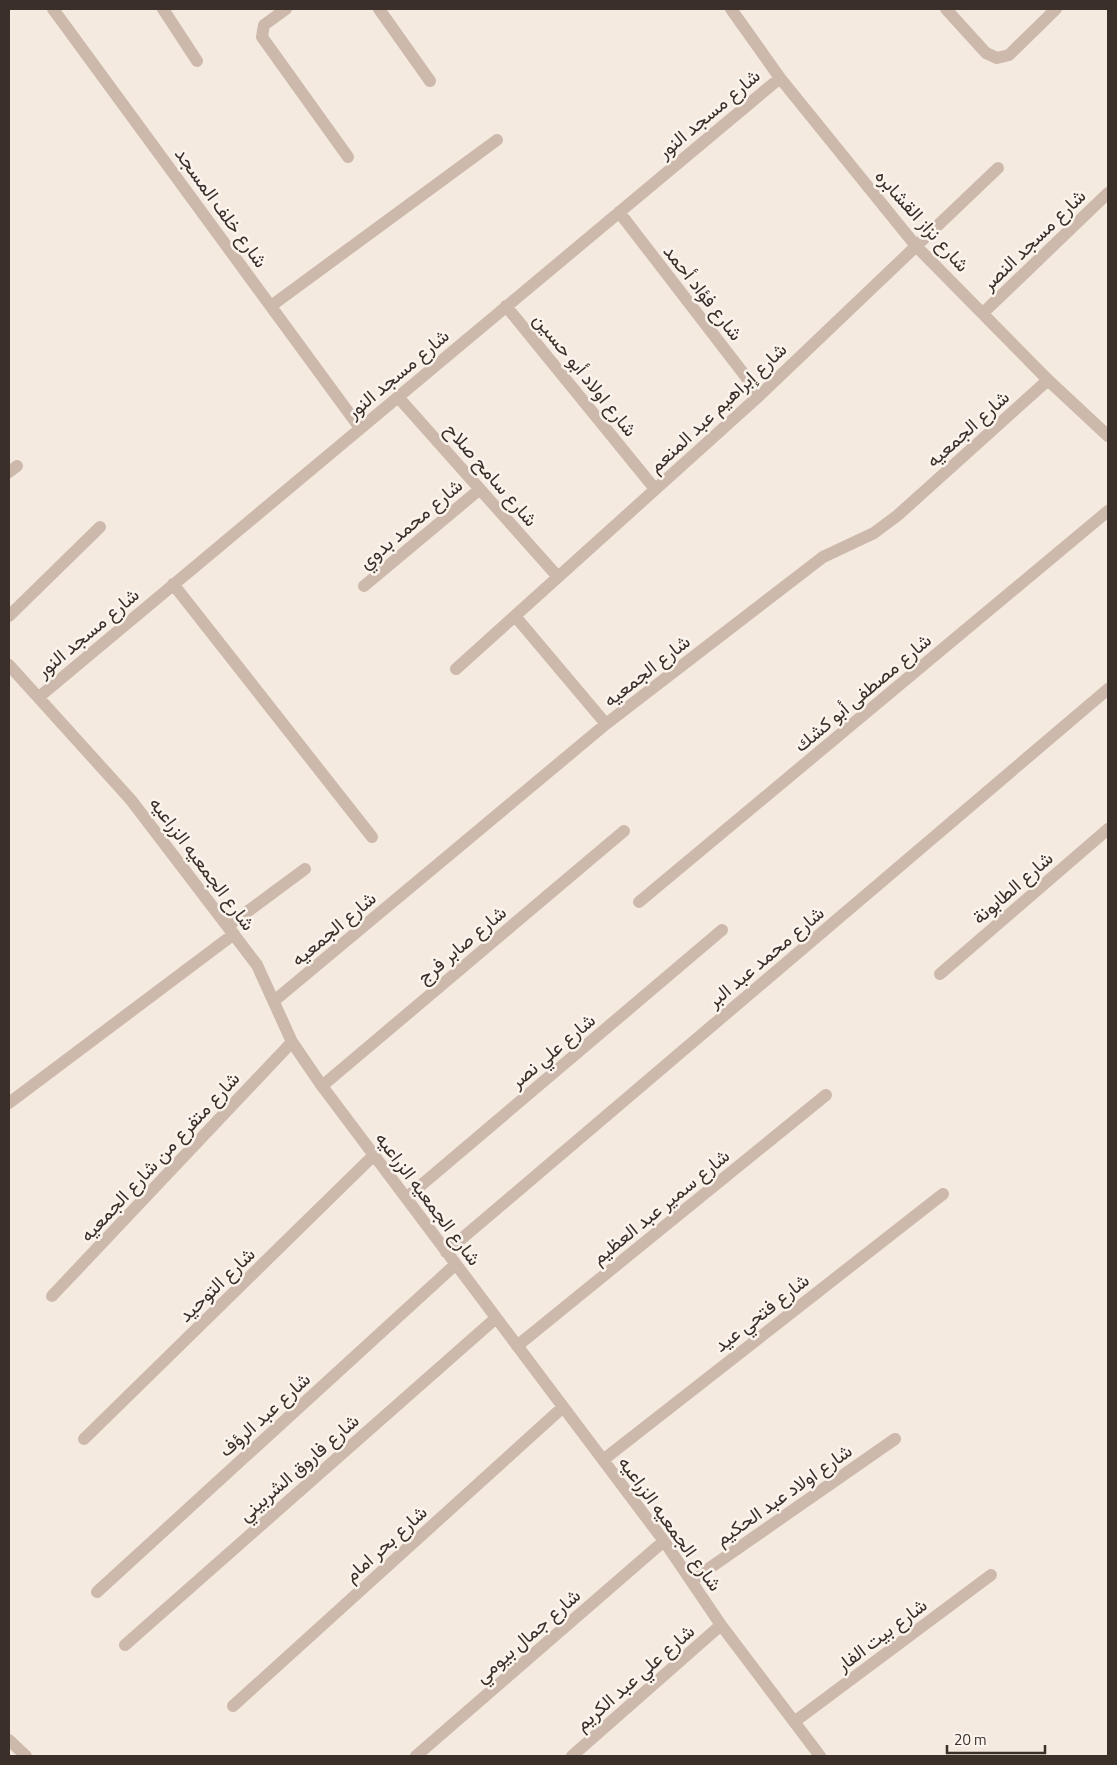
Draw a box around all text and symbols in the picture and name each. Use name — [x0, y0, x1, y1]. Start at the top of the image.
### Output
street label: شارع مسجد النور — [649, 61, 766, 166]
street label: شارع خلف المسجد — [168, 141, 276, 273]
street label: شارع نزاز القشابره — [869, 162, 977, 278]
street label: شارع مسجد النصر — [973, 181, 1092, 297]
street label: شارع فؤاد أحمد — [657, 238, 751, 346]
street label: شارع اولاد أبو حسين — [527, 306, 645, 442]
street label: شارع مسجد النور — [338, 321, 455, 426]
street label: شارع إبراهيم عبد المنعم — [641, 335, 793, 479]
street label: شارع الجمعيه — [919, 383, 1015, 473]
street label: شارع سامح صلاح — [438, 416, 546, 532]
street label: شارع محمد بدوي — [352, 471, 470, 577]
street label: شارع مسجد النور — [28, 580, 145, 685]
street label: شارع مصطفى أبو كشك — [787, 626, 937, 758]
street label: شارع الجمعيه — [596, 627, 696, 713]
street label: شارع الجمعيه الزراعيه — [143, 790, 263, 936]
street label: شارع الطابونة — [965, 843, 1059, 931]
street label: شارع الجمعيه — [284, 884, 382, 972]
street label: شارع صابر فرج — [410, 898, 512, 990]
street label: شارع محمد عبد البر — [699, 898, 830, 1014]
street label: شارع علي نصر — [502, 1005, 602, 1097]
street label: شارع متفرع من شارع الجمعيه — [72, 1064, 246, 1248]
street label: شارع الجمعيه الزراعيه — [369, 1125, 489, 1271]
street label: شارع سمير عبد العظيم — [585, 1141, 735, 1271]
street label: شارع التوحيد — [171, 1240, 261, 1328]
street label: شارع فتحي عيد — [707, 1265, 816, 1360]
street label: شارع عبد الرؤف — [212, 1365, 316, 1463]
street label: شارع فاروق الشربيني — [231, 1406, 366, 1529]
street label: شارع اولاد عبد الحكيم — [709, 1436, 858, 1552]
street label: شارع الجمعيه الزراعيه — [612, 1449, 730, 1597]
street label: شارع بحر امام — [337, 1498, 433, 1588]
street label: شارع جمال بيومي — [468, 1581, 588, 1691]
street label: شارع بيت الفار — [829, 1590, 933, 1679]
street label: شارع علي عبد الكريم — [568, 1617, 702, 1739]
scale bar — [947, 1722, 1044, 1754]
text: 20 m — [954, 1728, 987, 1751]

